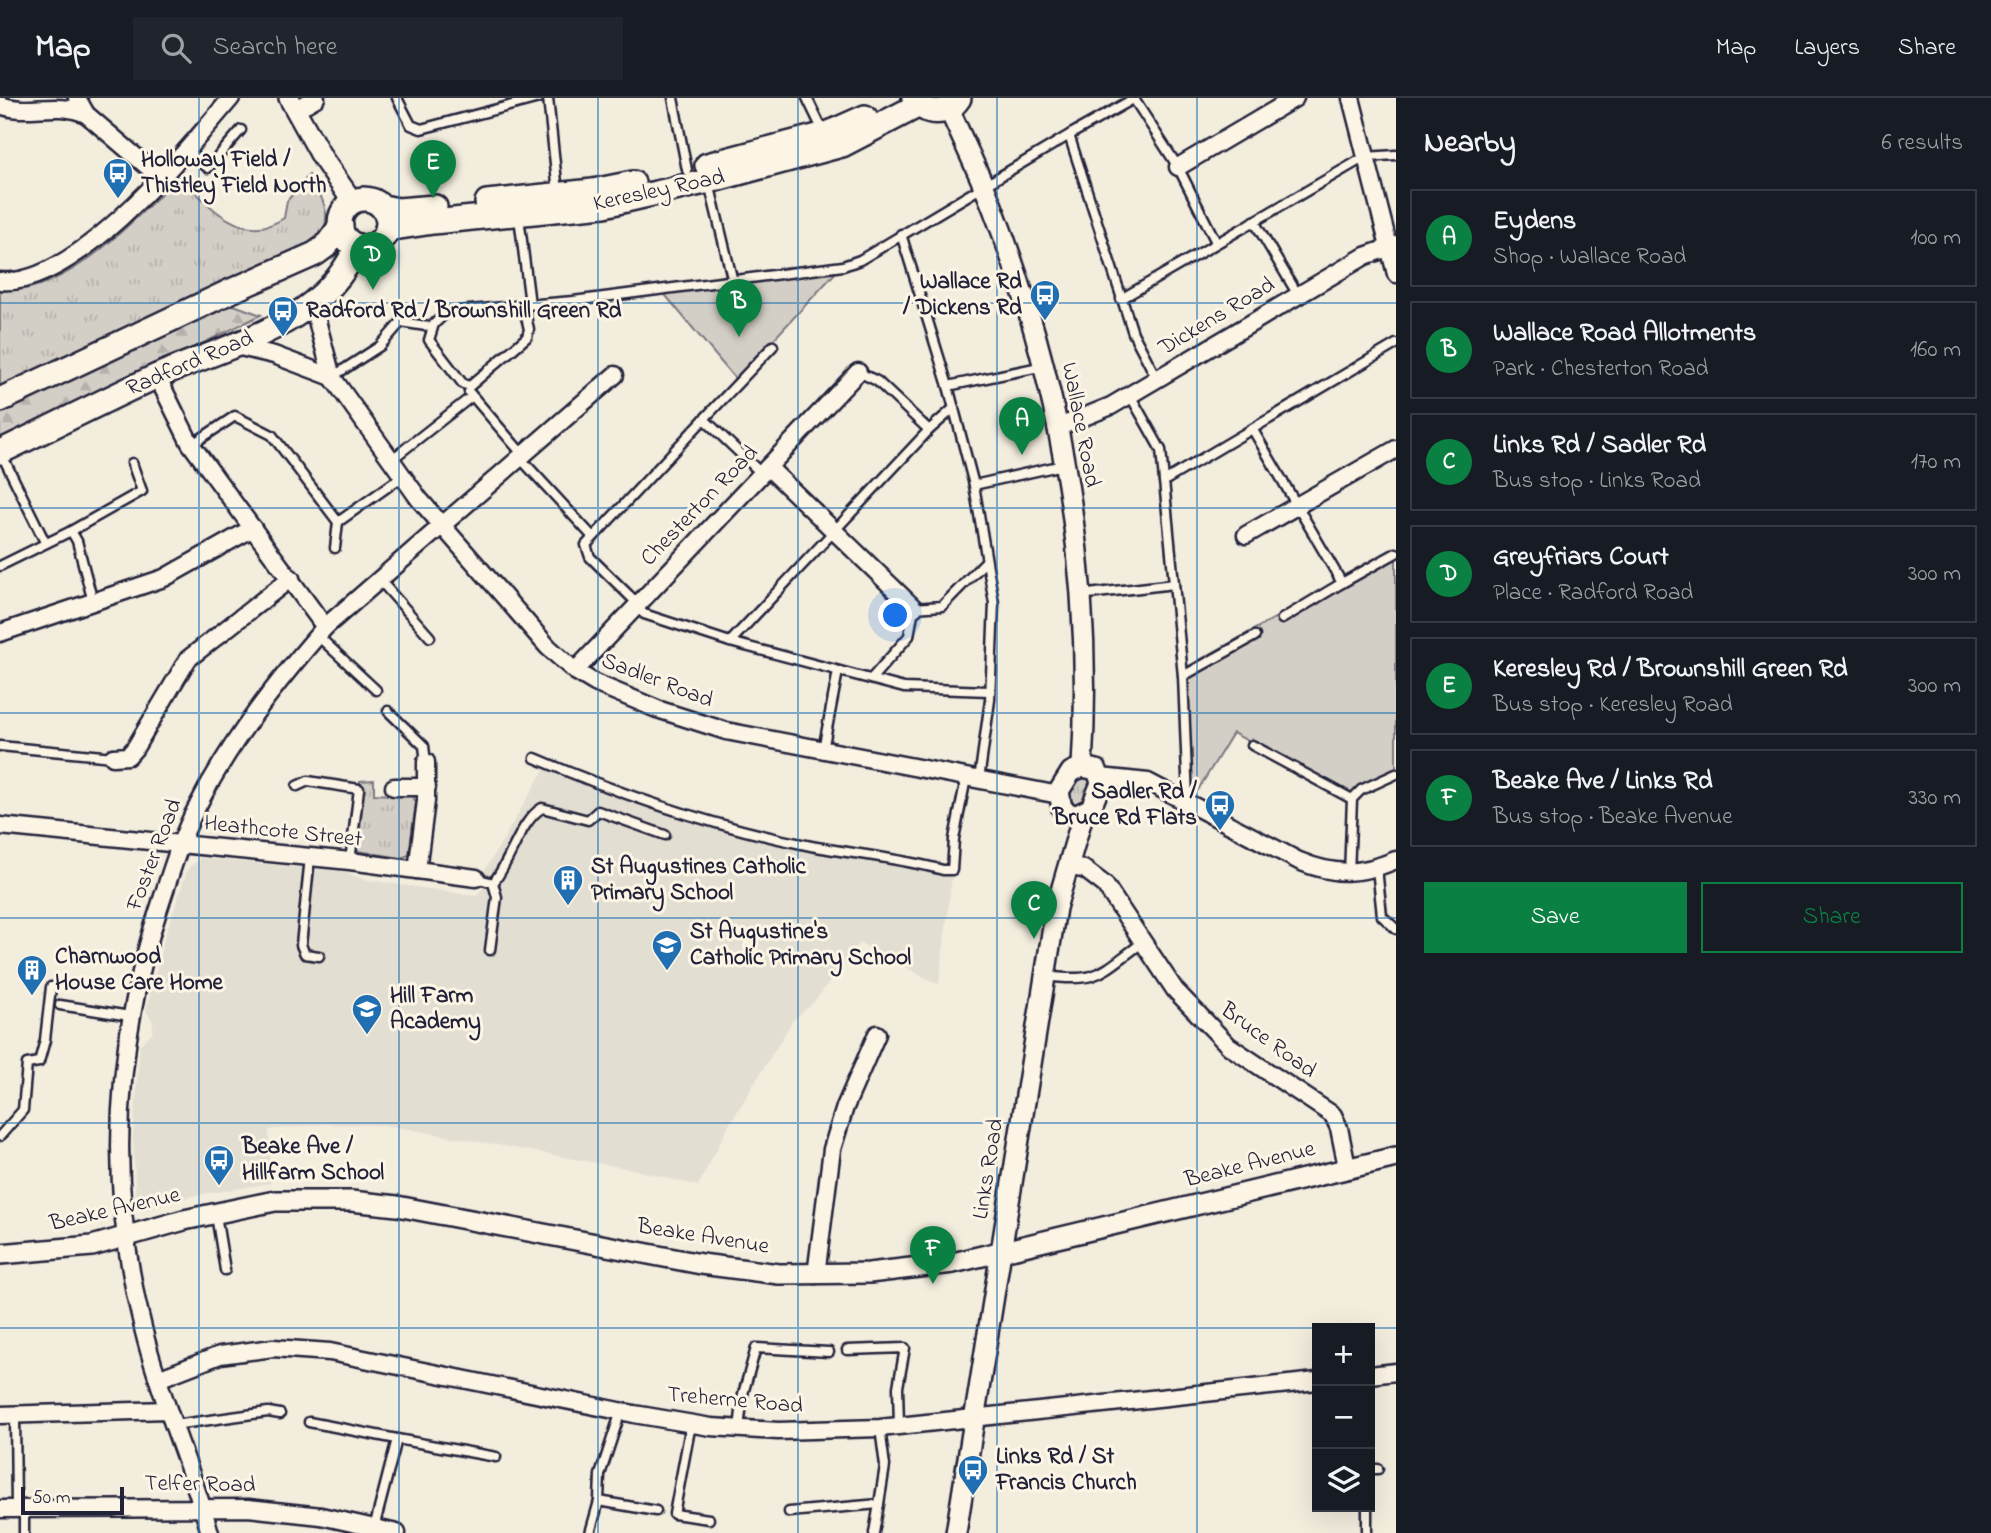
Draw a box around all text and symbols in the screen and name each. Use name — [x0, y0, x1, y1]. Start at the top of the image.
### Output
search box — [133, 17, 623, 80]
text: Map — [35, 24, 91, 72]
icon: search — [157, 29, 195, 67]
text: Search here — [213, 29, 337, 67]
text: Map — [1716, 31, 1756, 66]
text: Layers — [1794, 31, 1860, 66]
text: Share — [1898, 31, 1956, 66]
text: Nearby — [1424, 122, 1516, 166]
text: 6 results — [1882, 127, 1963, 160]
pin: E — [410, 140, 456, 198]
place label: Holloway Field / Thistley Field North — [141, 144, 327, 205]
bus stop icon: Holloway Field / Thistley Field North — [101, 156, 135, 200]
street label: Keresley Road — [590, 161, 728, 223]
text: Eydens — [1493, 203, 1576, 241]
text: A — [1442, 222, 1456, 255]
text: 100 m — [1910, 222, 1961, 255]
pin: D — [350, 232, 396, 290]
text: Shop · Wallace Road — [1493, 241, 1686, 274]
place label: Wallace Rd / Dickens Rd — [902, 266, 1022, 325]
street label: Dickens Road — [1152, 269, 1281, 365]
bus stop icon: Wallace Rd / Dickens Rd — [1028, 278, 1062, 322]
pin: B — [716, 279, 762, 337]
bus stop icon: Radford Rd / Brownshill Green Rd — [266, 294, 300, 338]
place label: Radford Rd / Brownshill Green Rd — [306, 295, 622, 328]
text: Wallace Road Allotments — [1493, 315, 1756, 353]
street label: Radford Road — [121, 322, 259, 406]
text: B — [1441, 334, 1457, 367]
text: 160 m — [1910, 334, 1961, 367]
text: Park · Chesterton Road — [1493, 353, 1709, 386]
street label: Wallace Road — [1052, 360, 1108, 490]
pin: A — [999, 397, 1045, 455]
text: Links Rd / Sadler Rd — [1493, 427, 1706, 465]
street label: Chesterton Road — [633, 438, 767, 574]
text: C — [1443, 446, 1455, 479]
text: 170 m — [1911, 446, 1961, 479]
text: Bus stop · Links Road — [1493, 465, 1701, 498]
text: Greyfriars Court — [1493, 539, 1669, 577]
text: D — [1441, 558, 1457, 591]
text: 300 m — [1908, 558, 1961, 591]
text: Place · Radford Road — [1493, 577, 1693, 610]
your location — [878, 598, 912, 632]
street label: Sadler Road — [596, 645, 718, 717]
text: Keresley Rd / Brownshill Green Rd — [1493, 651, 1848, 689]
text: E — [1442, 670, 1456, 703]
text: 300 m — [1908, 670, 1961, 703]
text: Bus stop · Keresley Road — [1493, 689, 1733, 722]
text: Beake Ave / Links Rd — [1493, 763, 1713, 801]
place label: Sadler Rd / Bruce Rd Flats — [1052, 776, 1198, 835]
text: F — [1442, 782, 1456, 815]
text: 330 m — [1908, 782, 1961, 815]
bus stop icon: Sadler Rd / Bruce Rd Flats — [1203, 788, 1237, 832]
street label: Foster Road — [118, 794, 191, 917]
text: Bus stop · Beake Avenue — [1493, 801, 1732, 834]
street label: Heathcote Street — [202, 807, 364, 857]
place label: St Augustines Catholic Primary School — [591, 851, 807, 912]
building icon: St Augustines Catholic Primary School — [551, 863, 585, 907]
pin: C — [1011, 881, 1057, 939]
button: Save — [1424, 882, 1687, 953]
button: Share — [1701, 882, 1963, 953]
place label: St Augustine's Catholic Primary School — [690, 916, 911, 977]
school or university icon: St Augustine's Catholic Primary School — [650, 928, 684, 972]
place label: Charnwood House Care Home — [55, 941, 224, 1000]
building icon: Charnwood House Care Home — [15, 953, 49, 997]
place label: Hill Farm Academy — [390, 980, 481, 1041]
school or university icon: Hill Farm Academy — [350, 992, 384, 1036]
street label: Bruce Road — [1212, 994, 1323, 1087]
street label: Links Road — [965, 1116, 1013, 1222]
place label: Beake Ave / Hillfarm School — [241, 1131, 384, 1190]
street label: Beake Avenue — [1180, 1133, 1319, 1197]
bus stop icon: Beake Ave / Hillfarm School — [202, 1143, 236, 1187]
street label: Beake Avenue — [45, 1179, 184, 1241]
street label: Beake Avenue — [634, 1210, 772, 1264]
pin: F — [910, 1226, 956, 1284]
map controls — [1312, 1323, 1375, 1512]
button: + — [1312, 1323, 1375, 1386]
street label: Treherne Road — [666, 1379, 804, 1423]
button: − — [1312, 1386, 1375, 1449]
place label: Links Rd / St Francis Church — [995, 1441, 1137, 1500]
button: layers — [1312, 1449, 1375, 1512]
bus stop icon: Links Rd / St Francis Church — [956, 1453, 990, 1497]
street label: Telfer Road — [144, 1468, 256, 1502]
scale bar — [21, 1484, 124, 1516]
text: 50 m — [32, 1485, 71, 1512]

